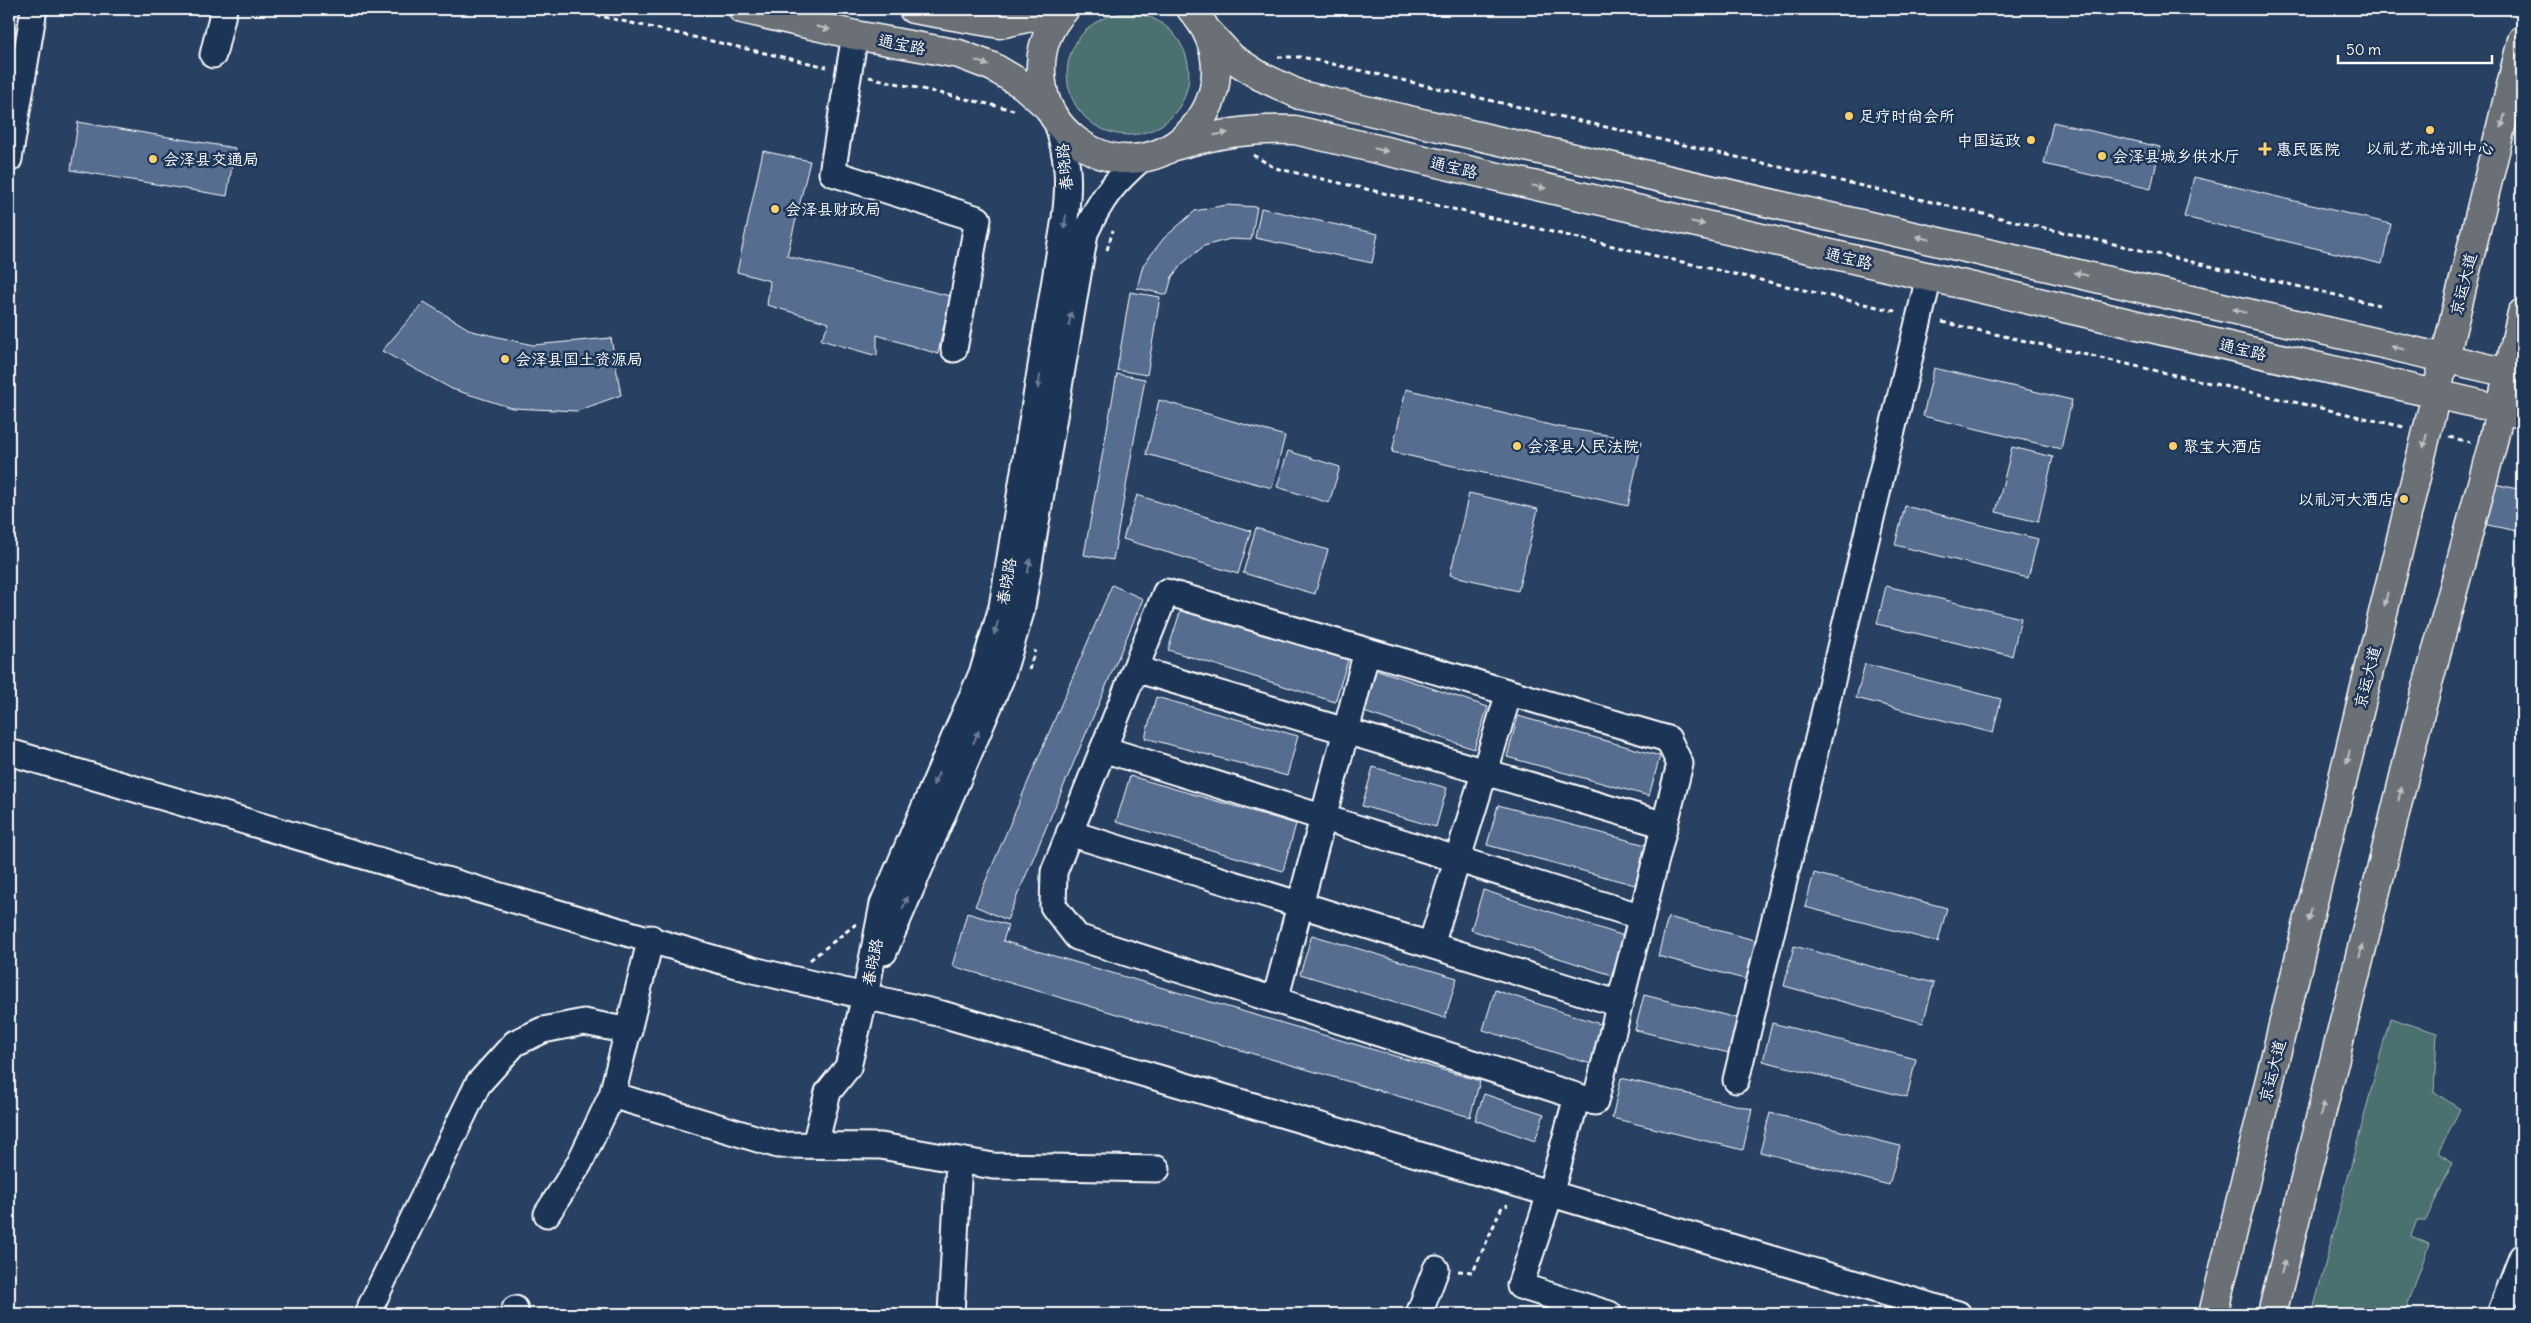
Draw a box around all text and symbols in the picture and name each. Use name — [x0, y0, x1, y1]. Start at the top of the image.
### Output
one-way arrow — [816, 24, 831, 32]
street label: 通宝路 — [877, 30, 927, 58]
scale bar — [2338, 32, 2492, 64]
text: 50 m — [2346, 40, 2381, 59]
one-way arrow — [974, 60, 989, 67]
place label: 足疗时尚会所 — [1859, 106, 1955, 126]
marker: 足疗时尚会所 — [1843, 110, 1855, 122]
one-way arrow — [2499, 114, 2507, 129]
marker: 以礼艺术培训中心 — [2424, 124, 2436, 136]
one-way arrow — [1214, 129, 1230, 137]
place label: 中国运政 — [1957, 130, 2021, 150]
marker: 中国运政 — [2025, 134, 2037, 146]
place label: 以礼艺术培训中心 — [2366, 138, 2494, 158]
place label: 惠民医院 — [2276, 139, 2340, 159]
street label: 春晓路 — [1052, 142, 1076, 192]
marker: 惠民医院 — [2258, 142, 2272, 156]
one-way arrow — [1374, 146, 1389, 154]
place label: 会泽县城乡供水厅 — [2112, 146, 2240, 166]
place label: 会泽县交通局 — [163, 149, 259, 169]
marker: 会泽县城乡供水厅 — [2096, 150, 2108, 162]
street label: 通宝路 — [1428, 152, 1480, 182]
marker: 会泽县交通局 — [147, 153, 159, 165]
one-way arrow — [1532, 183, 1547, 191]
place label: 会泽县财政局 — [785, 199, 881, 219]
marker: 会泽县财政局 — [769, 203, 781, 215]
one-way arrow — [1060, 214, 1068, 230]
one-way arrow — [1690, 219, 1705, 227]
one-way arrow — [1915, 234, 1930, 242]
street label: 通宝路 — [1823, 243, 1875, 273]
street label: 京运大道 — [2446, 251, 2480, 317]
one-way arrow — [2074, 270, 2089, 278]
one-way arrow — [2232, 307, 2247, 315]
one-way arrow — [1067, 311, 1075, 327]
street label: 通宝路 — [2217, 334, 2269, 364]
one-way arrow — [2390, 344, 2405, 352]
place label: 会泽县国土资源局 — [515, 349, 643, 369]
marker: 会泽县国土资源局 — [499, 353, 511, 365]
one-way arrow — [1034, 374, 1042, 390]
one-way arrow — [2421, 433, 2429, 448]
place label: 会泽县人民法院 — [1527, 436, 1639, 456]
place label: 聚宝大酒店 — [2183, 436, 2263, 456]
marker: 会泽县人民法院 — [1511, 440, 1523, 452]
marker: 聚宝大酒店 — [2167, 440, 2179, 452]
place label: 以礼河大酒店 — [2298, 489, 2394, 509]
marker: 以礼河大酒店 — [2398, 493, 2410, 505]
street label: 春晓路 — [992, 556, 1020, 606]
one-way arrow — [1025, 557, 1033, 573]
one-way arrow — [2382, 591, 2390, 606]
one-way arrow — [991, 621, 999, 636]
street label: 京运大道 — [2350, 644, 2384, 710]
one-way arrow — [973, 730, 981, 744]
one-way arrow — [2344, 749, 2352, 764]
one-way arrow — [932, 772, 940, 786]
one-way arrow — [2396, 786, 2404, 801]
one-way arrow — [902, 895, 910, 910]
one-way arrow — [2306, 907, 2314, 922]
street label: 春晓路 — [858, 937, 886, 987]
one-way arrow — [2357, 944, 2365, 959]
street label: 京运大道 — [2255, 1038, 2289, 1104]
one-way arrow — [2318, 1102, 2326, 1117]
one-way arrow — [2279, 1259, 2287, 1274]

